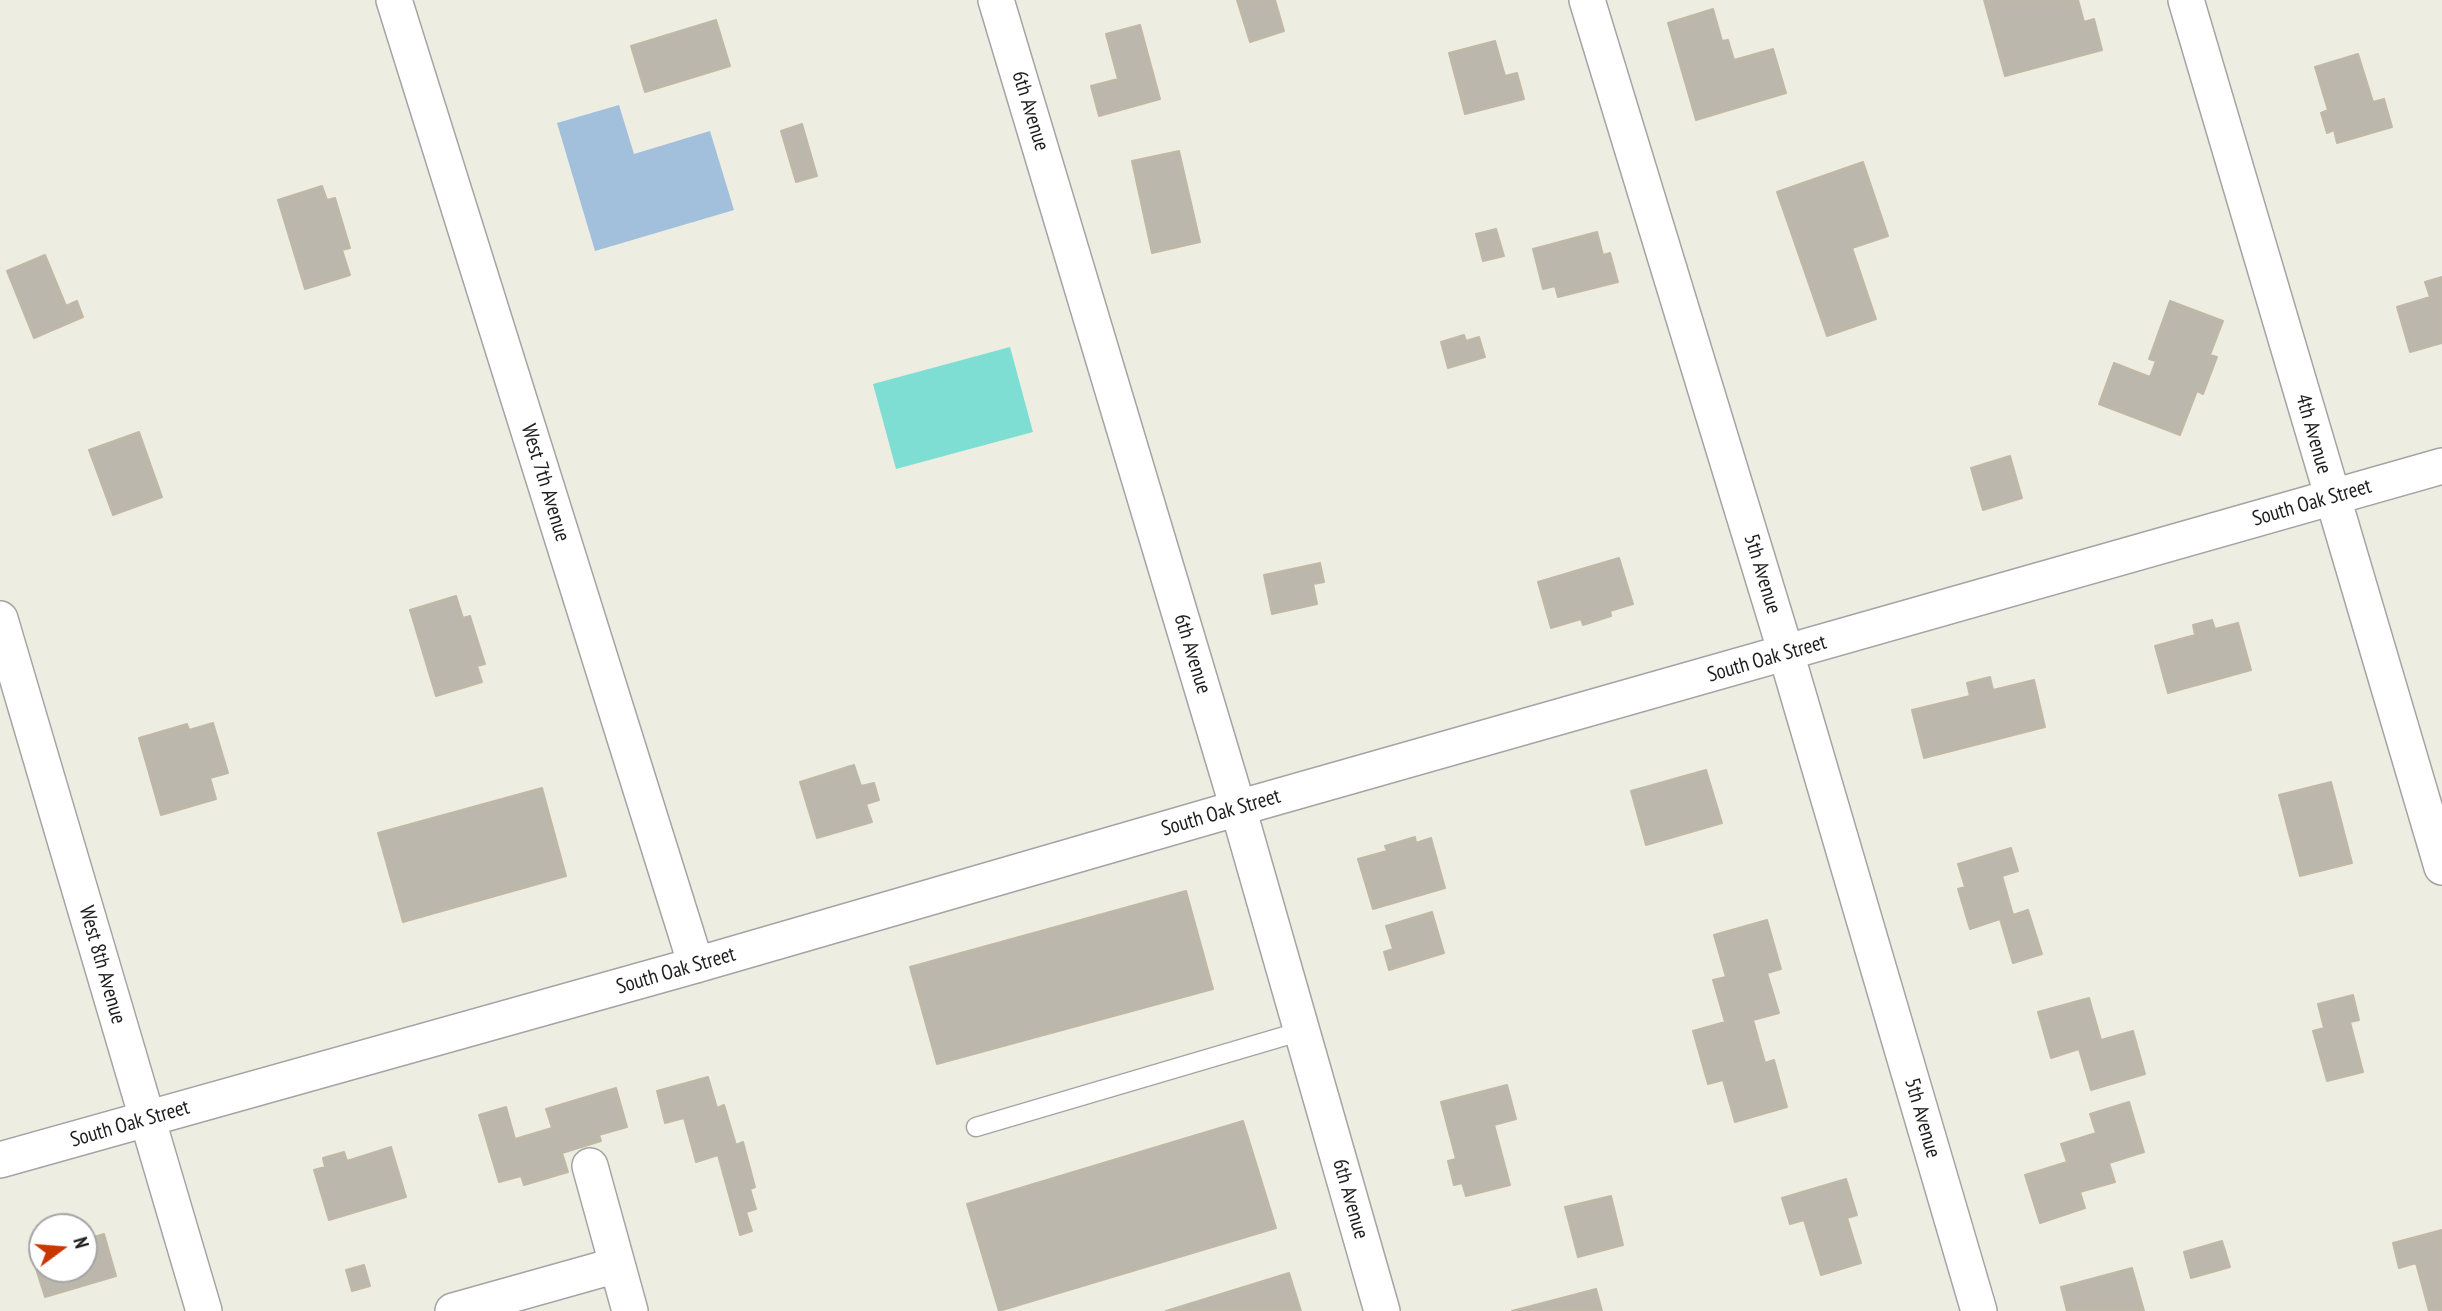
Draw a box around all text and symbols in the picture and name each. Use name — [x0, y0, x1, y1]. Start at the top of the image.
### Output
street label: 6th Avenue — [1006, 68, 1054, 154]
street label: 4th Avenue — [2290, 391, 2336, 477]
street label: West 7th Avenue — [515, 421, 575, 545]
street label: South Oak Street — [2250, 474, 2374, 532]
street label: 5th Avenue — [1738, 531, 1786, 617]
street label: 6th Avenue — [1168, 611, 1216, 697]
street label: South Oak Street — [1705, 630, 1829, 688]
street label: South Oak Street — [1159, 784, 1283, 842]
street label: West 8th Avenue — [73, 903, 131, 1027]
street label: South Oak Street — [614, 942, 738, 1000]
street label: 5th Avenue — [1899, 1075, 1945, 1161]
street label: South Oak Street — [68, 1095, 192, 1153]
street label: 6th Avenue — [1327, 1156, 1373, 1242]
north arrow — [28, 1213, 98, 1283]
text: N — [68, 1235, 94, 1251]

